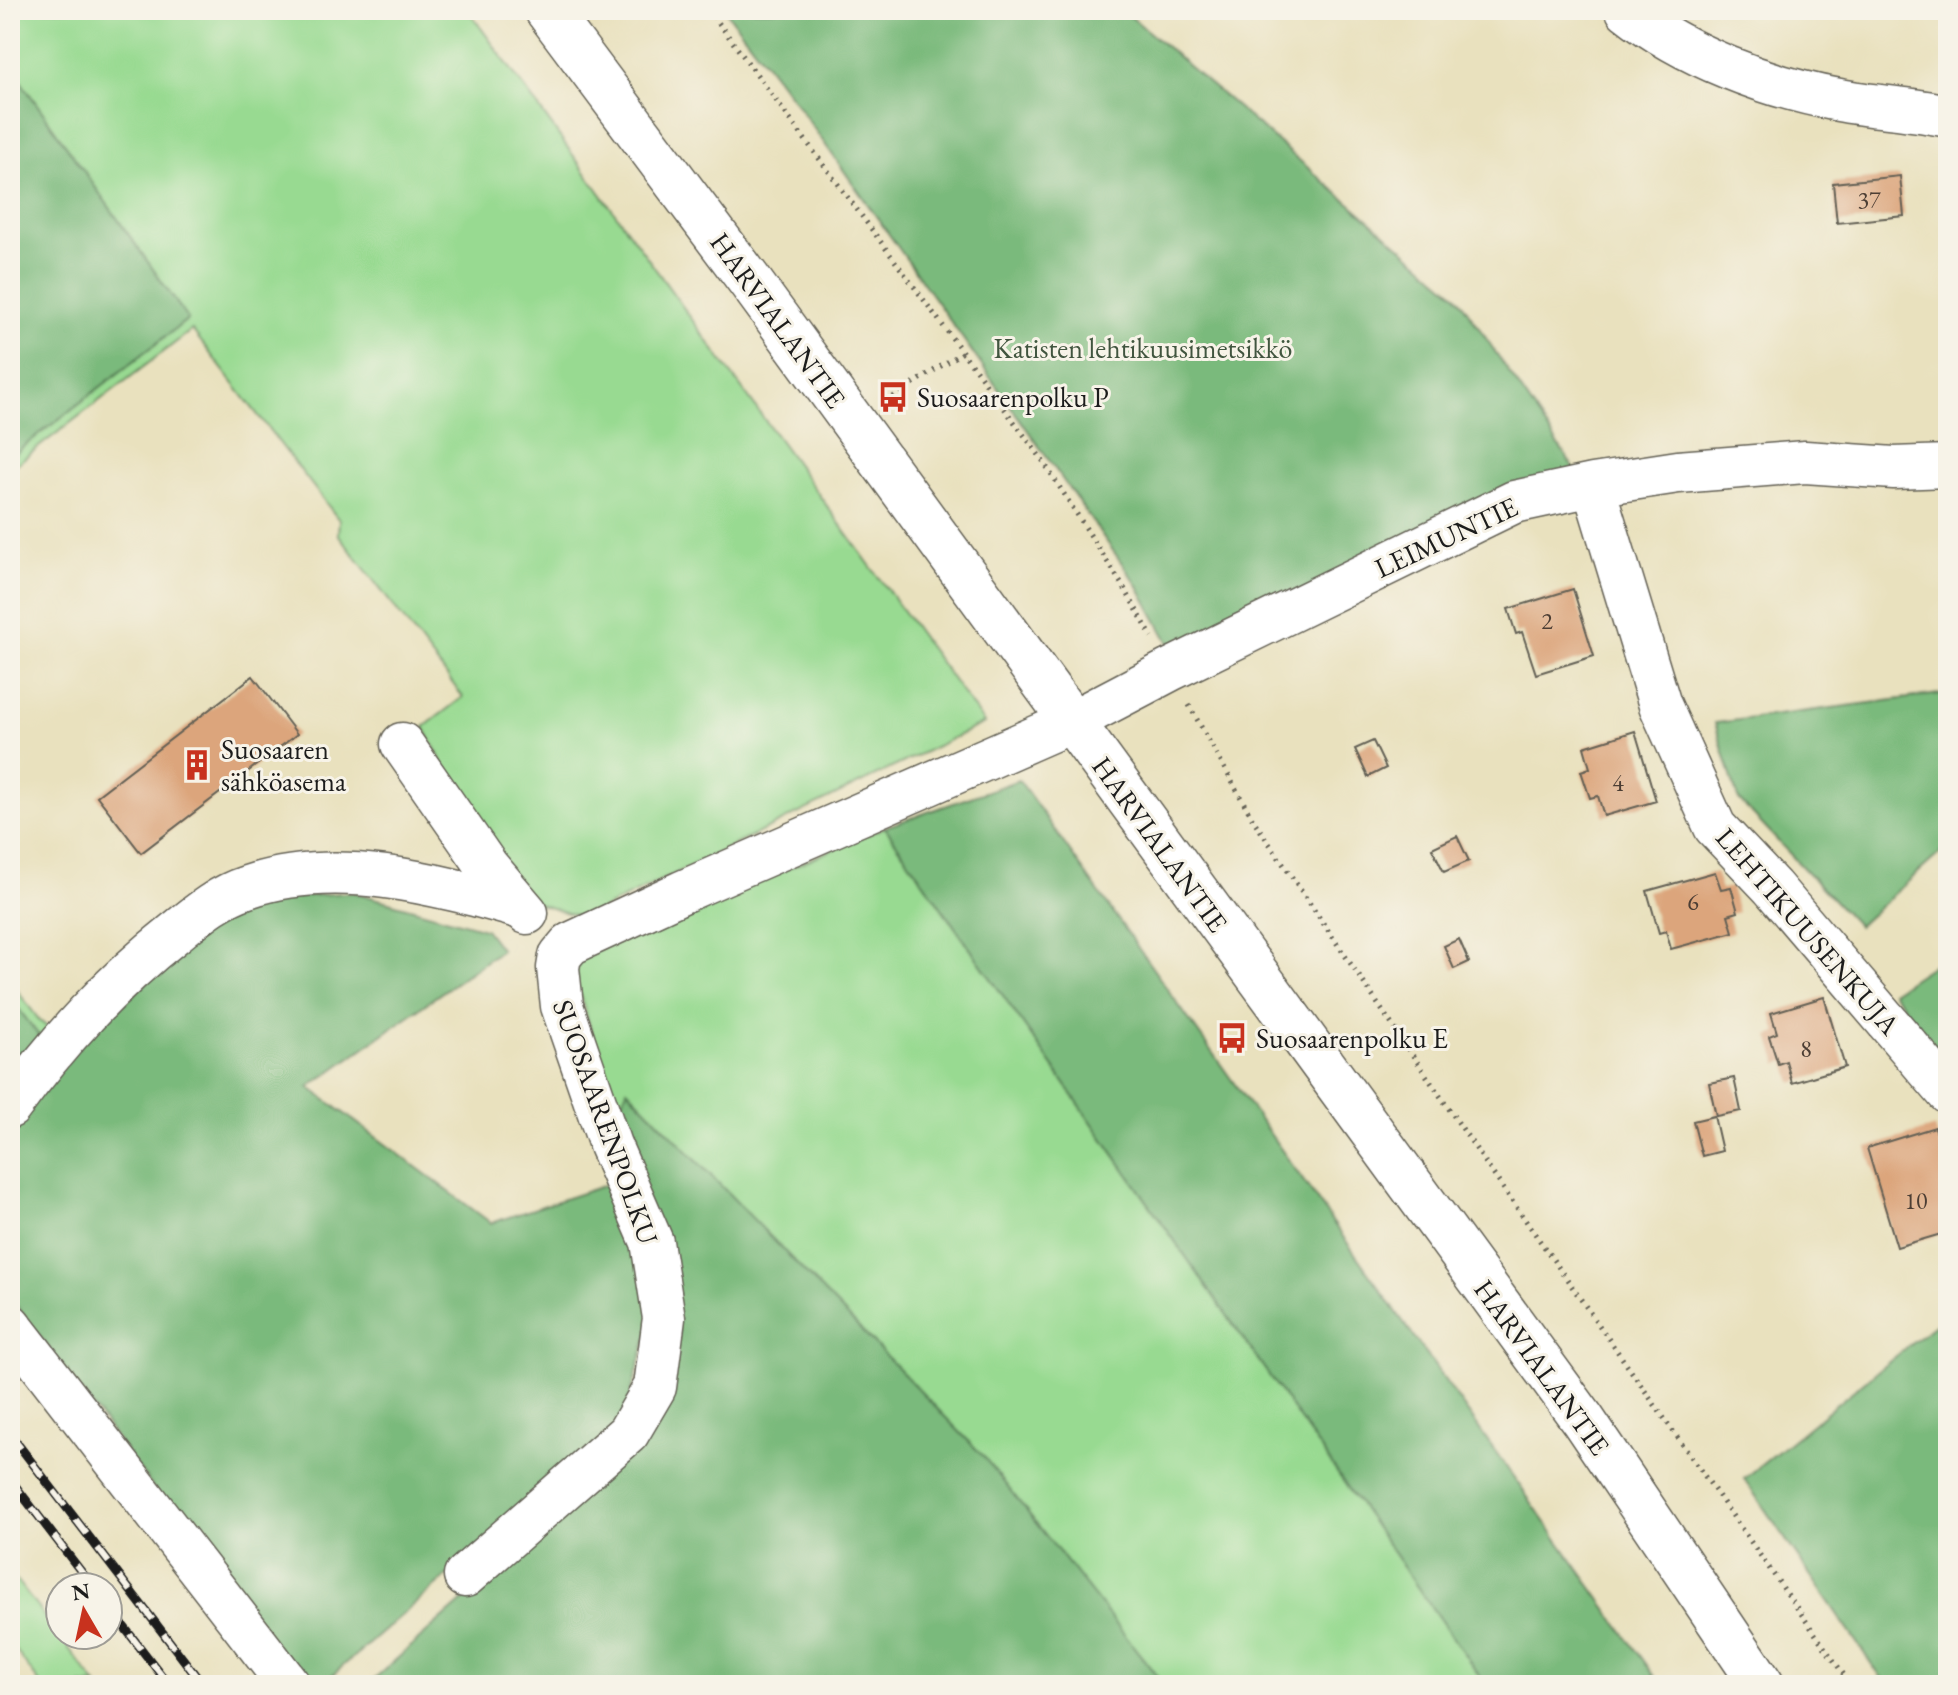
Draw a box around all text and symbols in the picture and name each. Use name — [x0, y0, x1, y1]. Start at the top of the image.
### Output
house number: 37 — [1857, 184, 1881, 215]
street label: HARVIALANTIE — [702, 225, 854, 415]
park label: Katisten lehtikuusimetsikkö — [994, 330, 1292, 366]
place label: Suosaarenpolku P — [917, 379, 1109, 415]
bus stop icon: Suosaarenpolku P — [876, 380, 910, 414]
street label: LEIMUNTIE — [1369, 488, 1523, 586]
house number: 2 — [1541, 605, 1553, 636]
place label: Suosaaren sähköasema — [221, 731, 347, 799]
building icon: Suosaaren sähköasema — [180, 748, 214, 782]
street label: HARVIALANTIE — [1084, 749, 1236, 939]
house number: 4 — [1612, 767, 1624, 798]
street label: LEHTIKUUSENKUJA — [1708, 820, 1908, 1043]
house number: 6 — [1687, 886, 1699, 917]
street label: SUOSAARENPOLKU — [545, 995, 667, 1250]
place label: Suosaarenpolku E — [1256, 1020, 1448, 1056]
bus stop icon: Suosaarenpolku E — [1215, 1021, 1249, 1055]
house number: 8 — [1800, 1033, 1812, 1064]
house number: 10 — [1904, 1185, 1928, 1216]
street label: HARVIALANTIE — [1466, 1272, 1618, 1462]
north arrow — [44, 1571, 124, 1651]
text: N — [70, 1576, 92, 1607]

